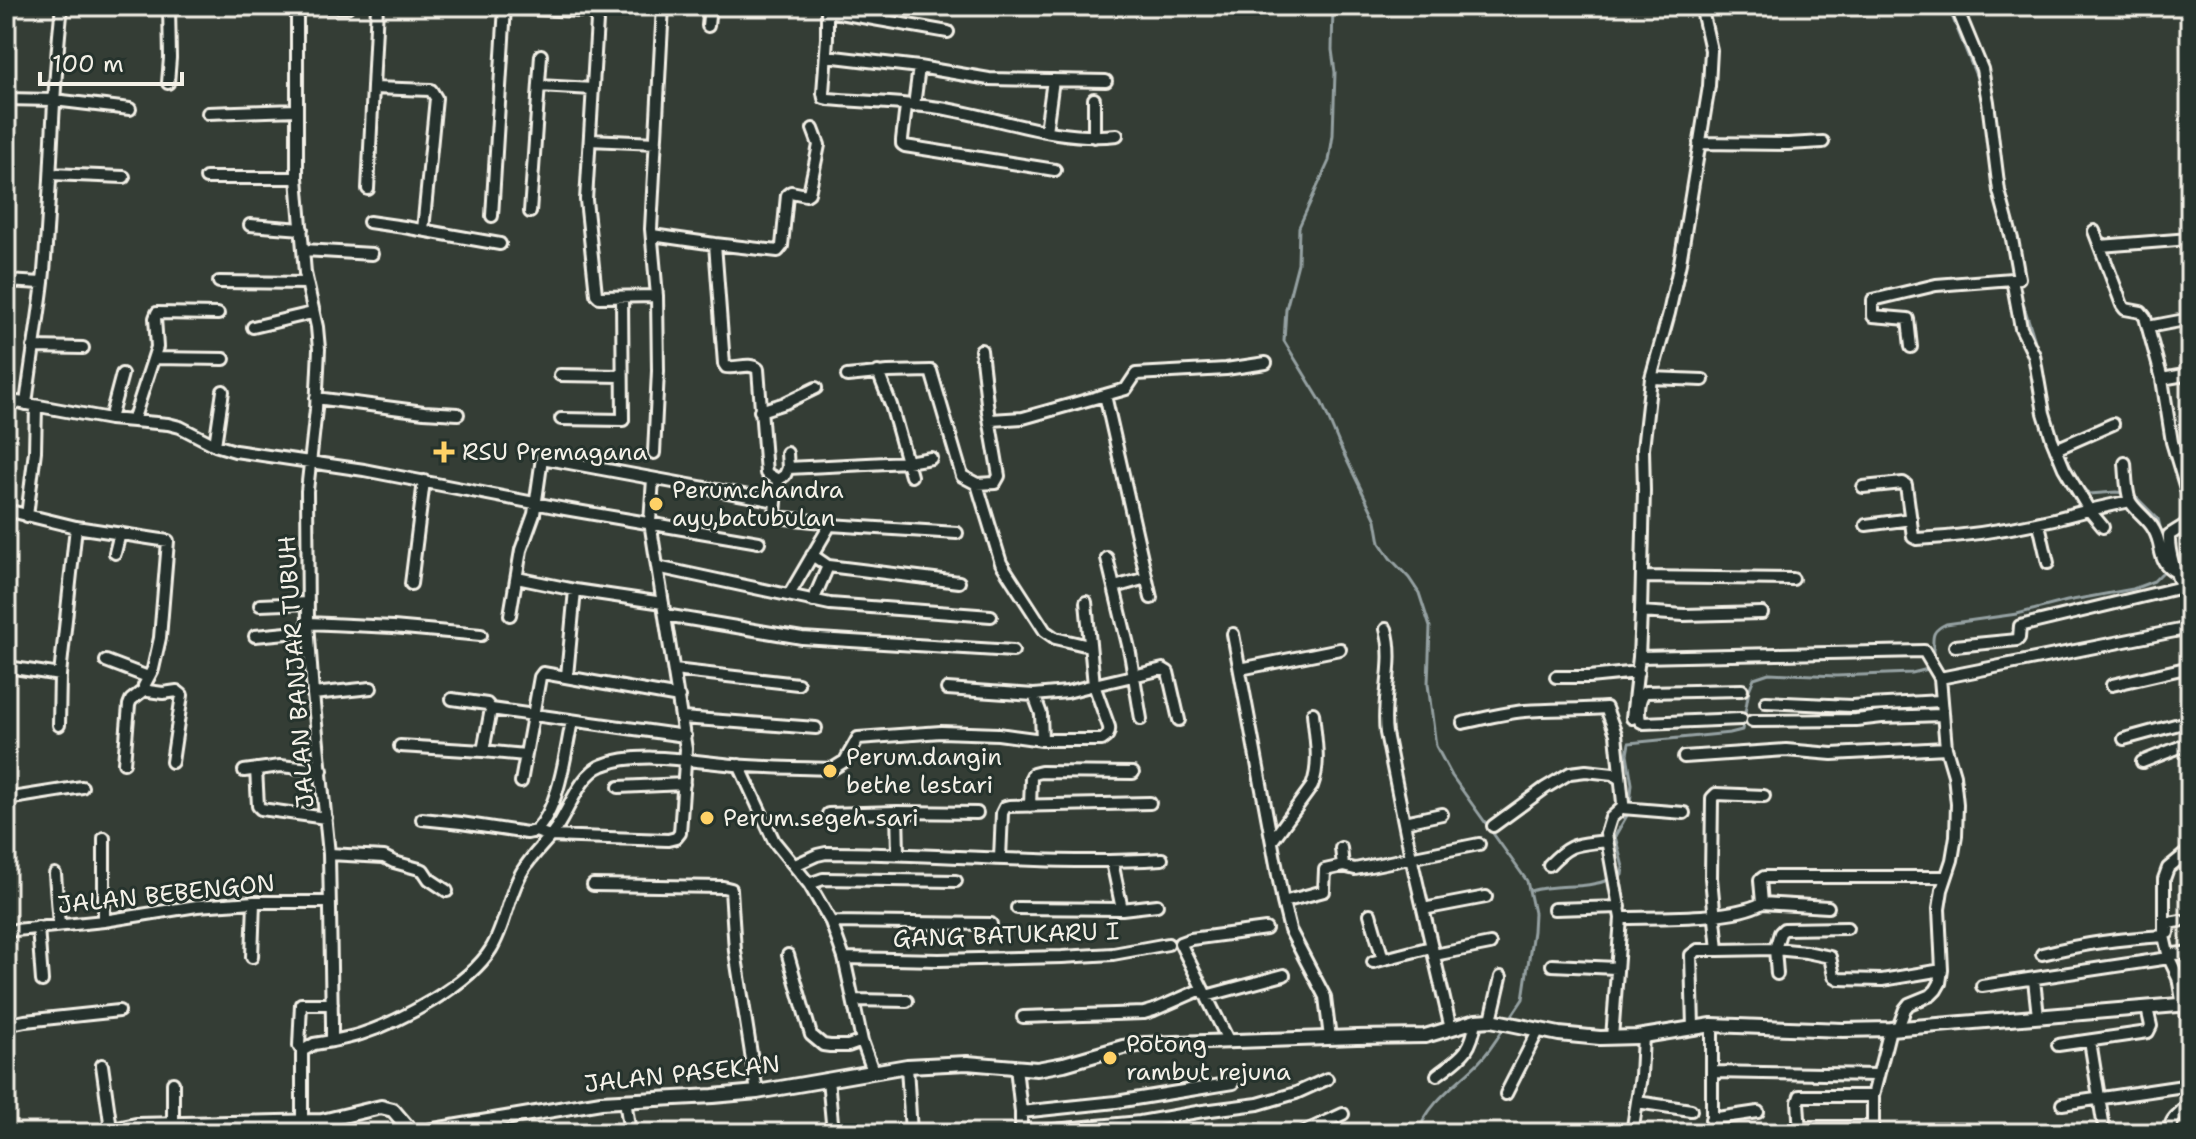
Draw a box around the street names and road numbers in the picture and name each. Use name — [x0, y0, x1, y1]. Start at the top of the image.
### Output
street label: JALAN BANJAR TUBUH — [271, 535, 321, 809]
street label: JALAN BEBENGON — [56, 867, 276, 921]
street label: GANG BATUKARU I — [892, 915, 1120, 955]
street label: JALAN PASEKAN — [582, 1048, 782, 1100]

